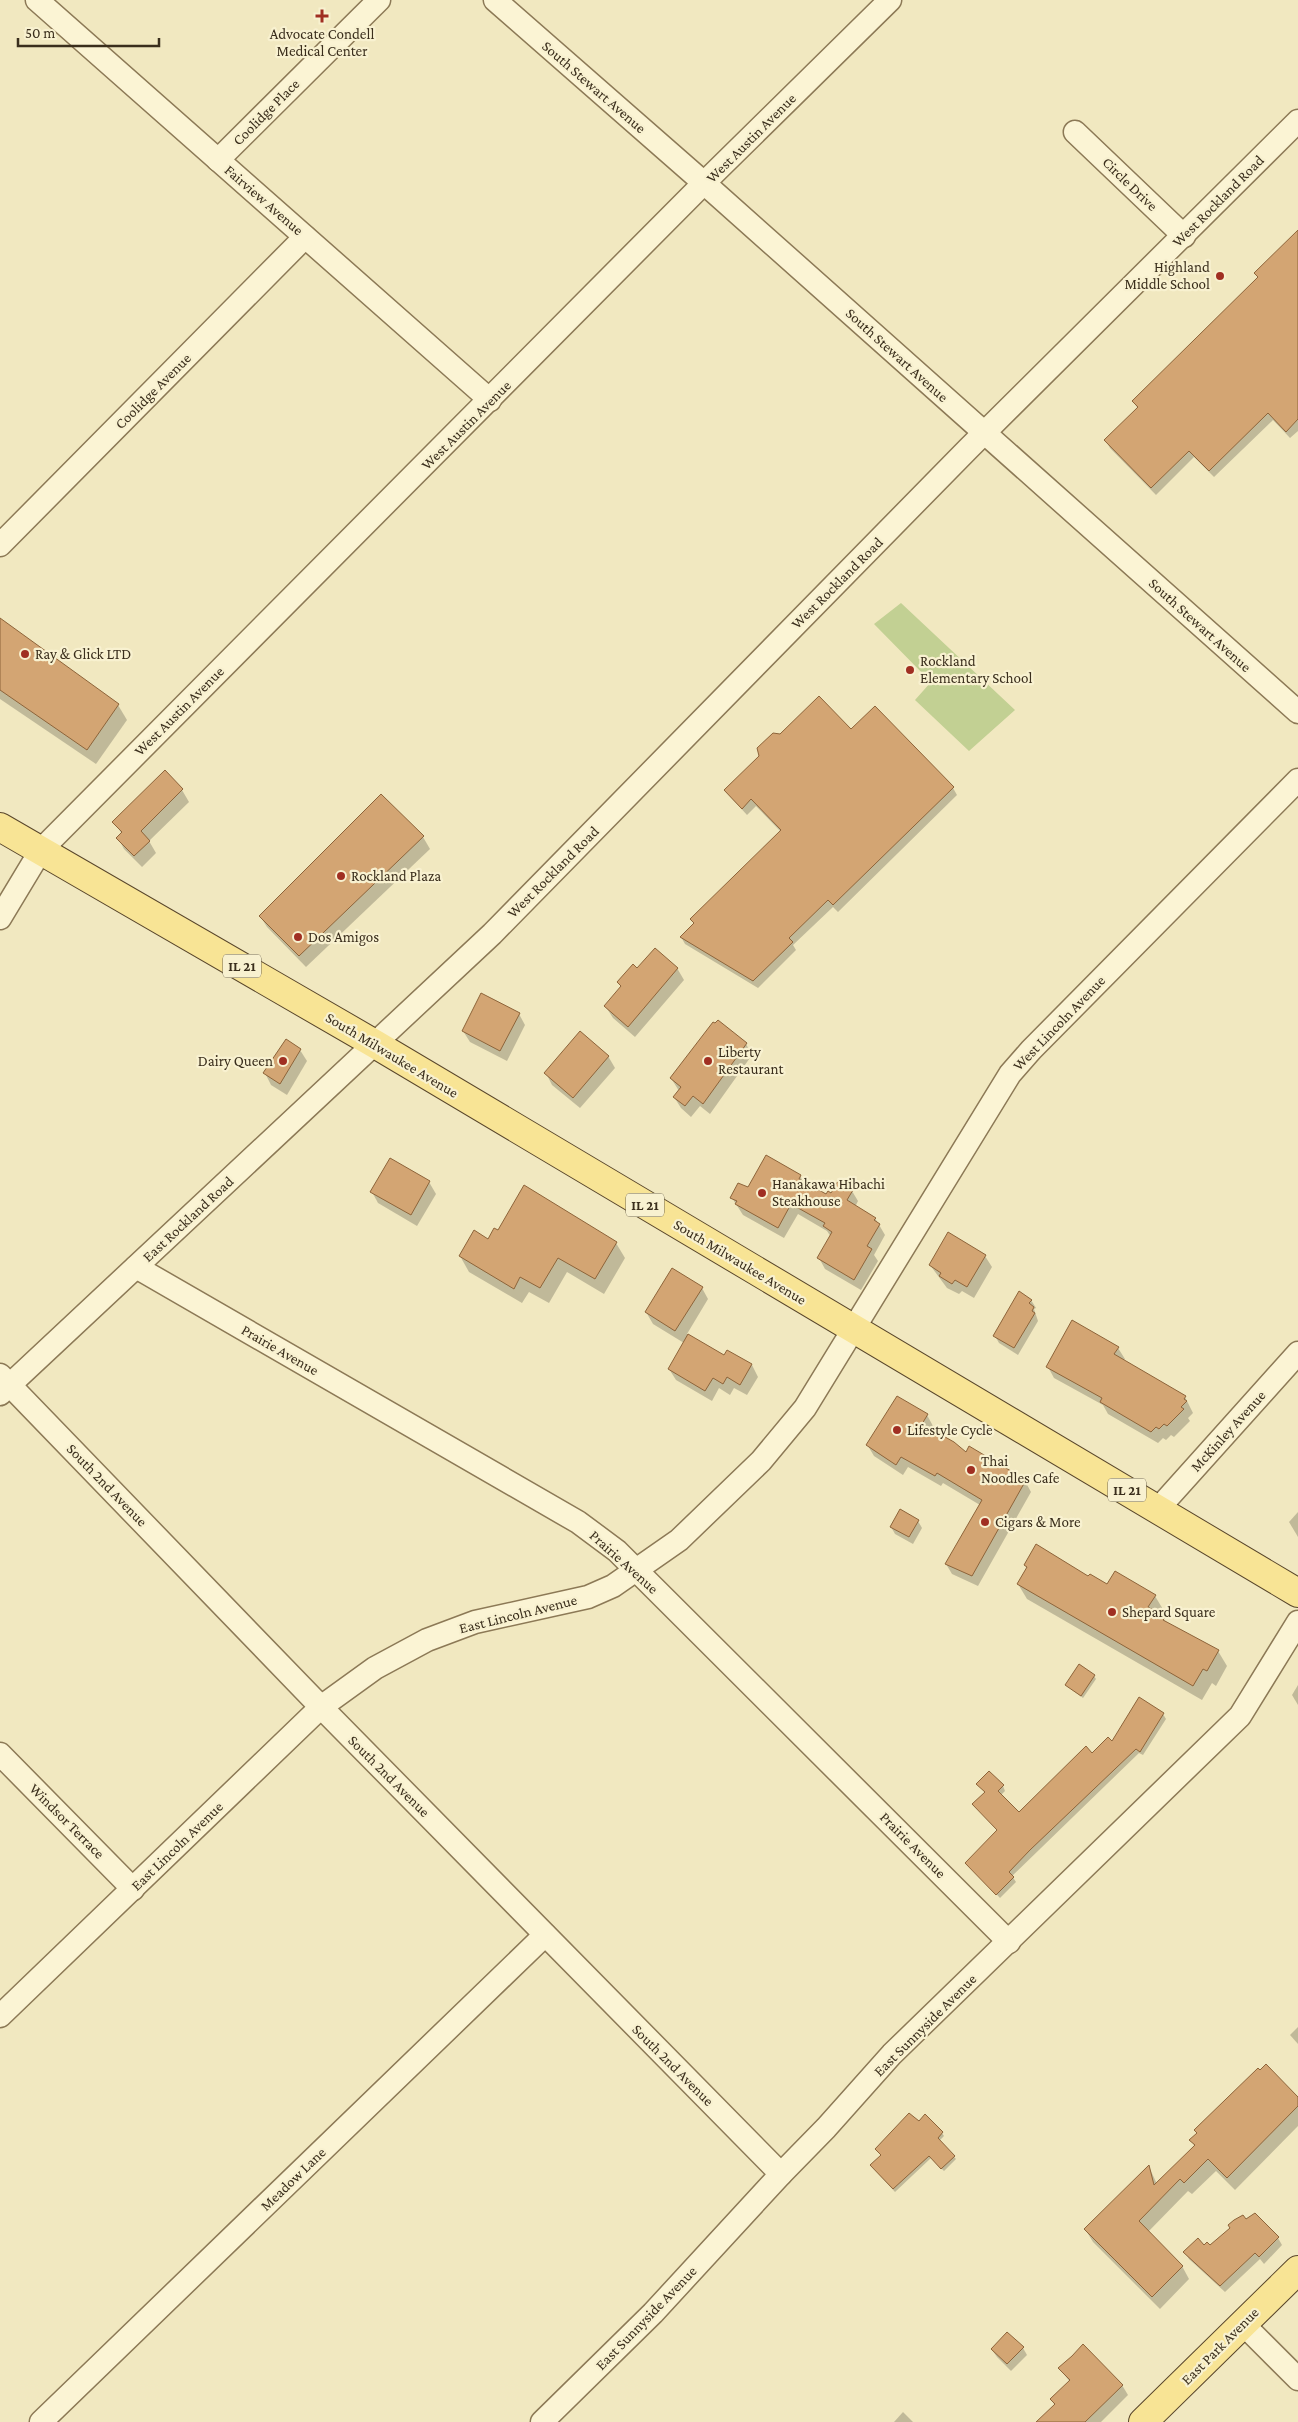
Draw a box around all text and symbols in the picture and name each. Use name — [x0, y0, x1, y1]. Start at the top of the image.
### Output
marker: Advocate Condell Medical Center — [315, 9, 329, 23]
scale bar — [18, 15, 159, 47]
text: 50 m — [25, 25, 55, 41]
place label: Advocate Condell Medical Center — [270, 26, 374, 59]
street label: South Stewart Avenue — [539, 38, 649, 137]
street label: Coolidge Place — [230, 75, 303, 149]
street label: West Austin Avenue — [703, 90, 799, 186]
street label: West Rockland Road — [1169, 152, 1267, 250]
street label: Circle Drive — [1099, 154, 1161, 214]
street label: Fairview Avenue — [221, 162, 307, 239]
place label: Highland Middle School — [1124, 259, 1210, 292]
marker: Highland Middle School — [1214, 270, 1226, 282]
street label: South Stewart Avenue — [843, 305, 952, 405]
street label: Coolidge Avenue — [112, 350, 195, 433]
street label: West Austin Avenue — [418, 377, 514, 473]
street label: West Rockland Road — [788, 534, 886, 632]
street label: South Stewart Avenue — [1146, 575, 1255, 675]
place label: Ray & Glick LTD — [35, 646, 131, 663]
marker: Ray & Glick LTD — [19, 648, 31, 660]
place label: Rockland Elementary School — [920, 653, 1032, 687]
street label: West Austin Avenue — [131, 663, 227, 759]
marker: Rockland Elementary School — [904, 664, 916, 676]
street label: West Rockland Road — [504, 823, 602, 921]
place label: Rockland Plaza — [351, 868, 441, 884]
marker: Rockland Plaza — [335, 870, 347, 882]
place label: Dos Amigos — [308, 929, 379, 946]
marker: Dos Amigos — [292, 931, 304, 943]
road number: IL 21 — [223, 954, 261, 978]
street label: West Lincoln Avenue — [1010, 972, 1109, 1074]
street label: South Milwaukee Avenue — [323, 1009, 461, 1101]
place label: Liberty Restaurant — [718, 1044, 784, 1077]
place label: Dairy Queen — [198, 1053, 273, 1070]
marker: Dairy Queen — [277, 1055, 289, 1067]
marker: Liberty Restaurant — [702, 1055, 714, 1067]
street label: East Rockland Road — [140, 1173, 237, 1265]
place label: Hanakawa Hibachi Steakhouse — [772, 1176, 885, 1209]
marker: Hanakawa Hibachi Steakhouse — [756, 1187, 768, 1199]
road number: IL 21 — [626, 1194, 664, 1216]
street label: South Milwaukee Avenue — [671, 1216, 809, 1308]
street label: Prairie Avenue — [239, 1322, 322, 1379]
street label: McKinley Avenue — [1187, 1387, 1270, 1476]
place label: Lifestyle Cycle — [907, 1422, 993, 1439]
marker: Lifestyle Cycle — [891, 1424, 903, 1436]
street label: South 2nd Avenue — [64, 1440, 151, 1530]
place label: Thai Noodles Cafe — [981, 1453, 1060, 1486]
marker: Thai Noodles Cafe — [965, 1464, 977, 1476]
road number: IL 21 — [1108, 1478, 1146, 1502]
place label: Cigars & More — [995, 1514, 1081, 1531]
marker: Cigars & More — [979, 1516, 991, 1528]
street label: Prairie Avenue — [587, 1527, 662, 1597]
street label: East Lincoln Avenue — [457, 1592, 579, 1636]
place label: Shepard Square — [1122, 1604, 1216, 1621]
marker: Shepard Square — [1106, 1606, 1118, 1618]
street label: South 2nd Avenue — [345, 1732, 433, 1820]
street label: Windsor Terrace — [26, 1780, 108, 1862]
street label: East Lincoln Avenue — [128, 1798, 226, 1894]
street label: Prairie Avenue — [877, 1809, 949, 1881]
street label: East Sunnyside Avenue — [871, 1970, 980, 2080]
street label: South 2nd Avenue — [629, 2021, 717, 2109]
street label: Meadow Lane — [257, 2144, 329, 2214]
street label: East Sunnyside Avenue — [592, 2263, 701, 2374]
street label: East Park Avenue — [1178, 2304, 1262, 2388]

